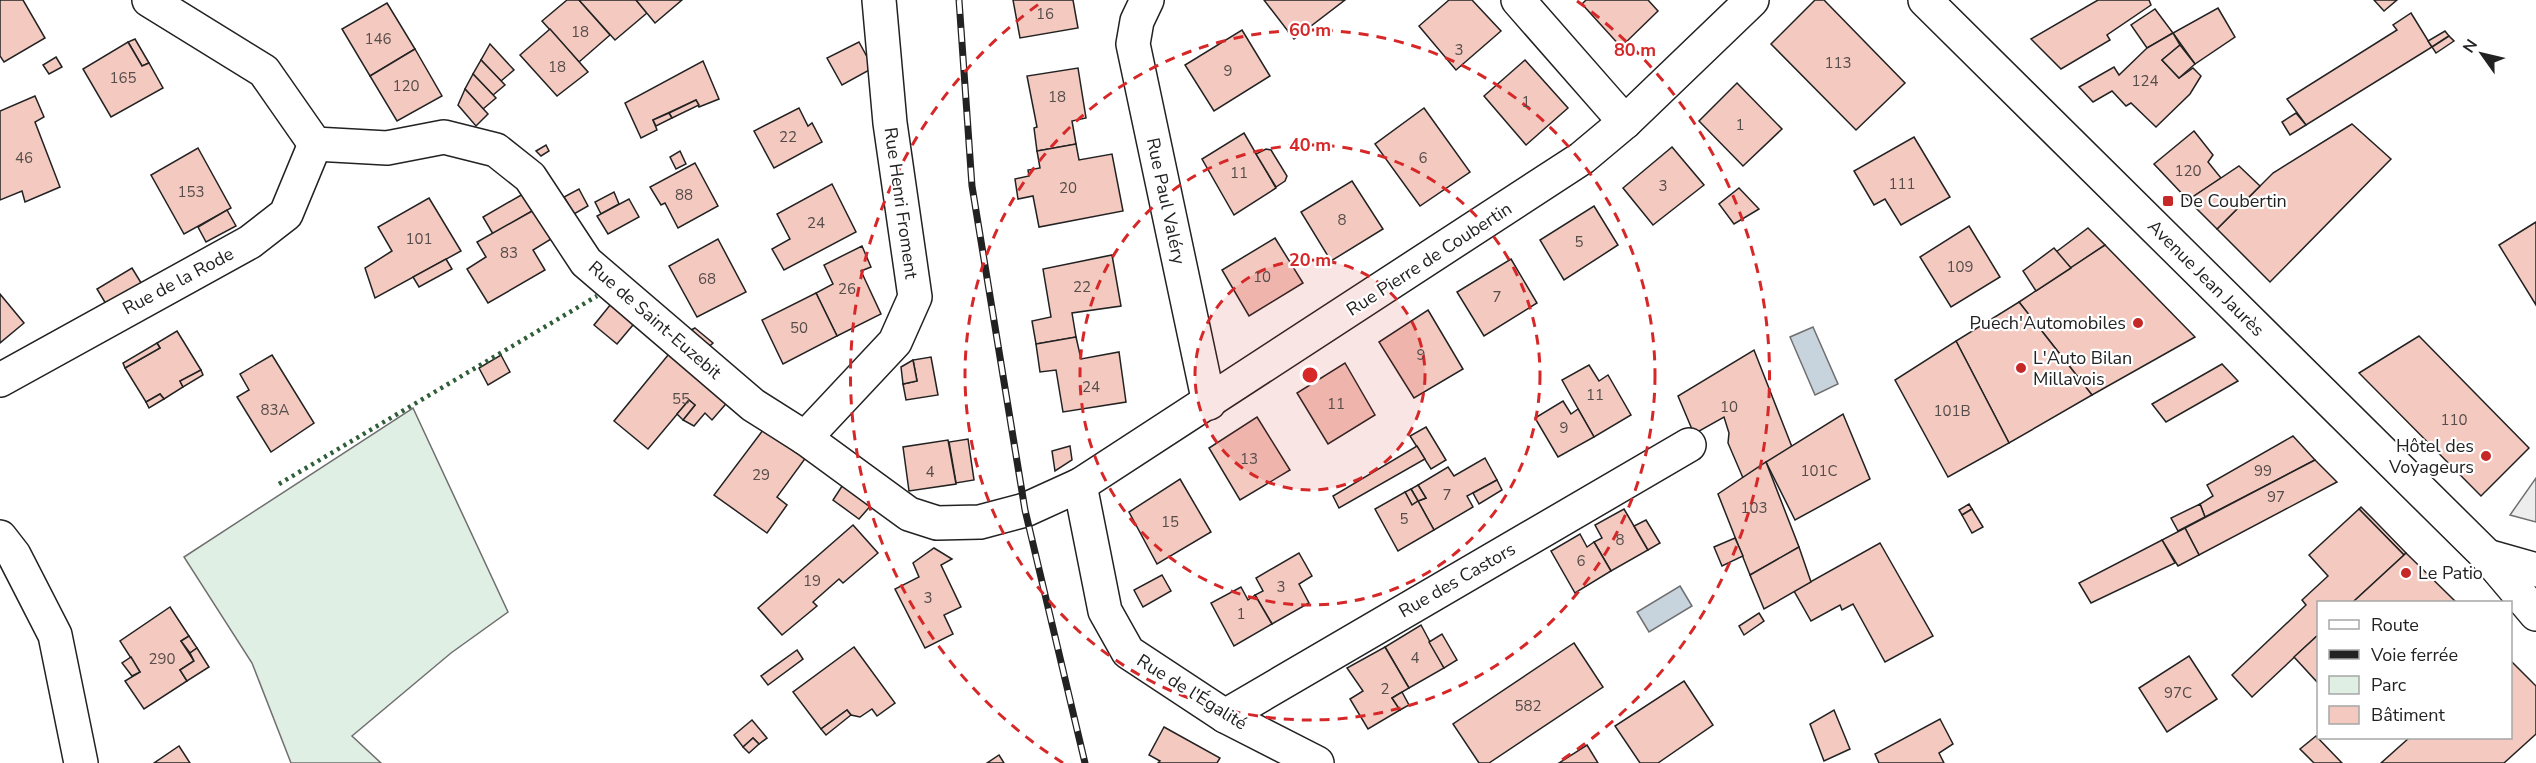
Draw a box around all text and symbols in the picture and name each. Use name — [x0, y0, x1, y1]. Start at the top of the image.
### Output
house number: 16 — [1036, 4, 1054, 24]
text: 60 m — [1289, 18, 1331, 42]
house number: 18 — [571, 22, 589, 42]
north arrow — [2452, 24, 2512, 84]
house number: 146 — [364, 29, 392, 49]
text: N — [2458, 35, 2483, 57]
text: 80 m — [1614, 38, 1656, 62]
house number: 3 — [1454, 40, 1464, 60]
house number: 113 — [1824, 53, 1852, 73]
house number: 18 — [548, 57, 566, 77]
house number: 9 — [1223, 61, 1233, 81]
house number: 165 — [109, 68, 137, 88]
house number: 124 — [2131, 71, 2159, 91]
house number: 120 — [392, 76, 420, 96]
house number: 18 — [1048, 87, 1066, 107]
house number: 1 — [1521, 92, 1531, 112]
house number: 1 — [1735, 115, 1745, 135]
street label: Rue Henri Froment — [878, 126, 924, 281]
house number: 22 — [779, 127, 797, 147]
text: 40 m — [1289, 133, 1331, 157]
street label: Rue Paul Valéry — [1141, 135, 1191, 267]
house number: 46 — [15, 148, 33, 168]
house number: 6 — [1418, 148, 1428, 168]
house number: 120 — [2174, 161, 2202, 181]
house number: 11 — [1230, 163, 1248, 183]
house number: 111 — [1888, 174, 1916, 194]
house number: 3 — [1658, 176, 1668, 196]
house number: 20 — [1059, 178, 1077, 198]
house number: 153 — [177, 182, 205, 202]
house number: 88 — [675, 185, 693, 205]
place label: De Coubertin — [2180, 189, 2287, 213]
marker: De Coubertin — [2161, 194, 2175, 208]
street label: Rue Pierre de Coubertin — [1342, 197, 1516, 321]
house number: 8 — [1337, 210, 1347, 230]
house number: 24 — [807, 213, 825, 233]
street label: Avenue Jean Jaurès — [2142, 214, 2270, 342]
house number: 101 — [405, 229, 433, 249]
house number: 5 — [1574, 232, 1584, 252]
street label: Rue de la Rode — [118, 242, 238, 320]
house number: 83 — [500, 243, 518, 263]
text: 20 m — [1289, 248, 1331, 272]
street label: Rue de Saint-Euzebit — [583, 255, 727, 385]
house number: 109 — [1946, 257, 1974, 277]
house number: 10 — [1253, 267, 1271, 287]
house number: 68 — [698, 269, 716, 289]
house number: 22 — [1073, 277, 1091, 297]
house number: 26 — [838, 279, 856, 299]
house number: 7 — [1492, 287, 1502, 307]
place label: Puech'Automobiles — [1970, 311, 2126, 335]
marker: Puech'Automobiles — [2131, 316, 2145, 330]
house number: 50 — [790, 318, 808, 338]
house number: 9 — [1416, 345, 1426, 365]
place label: L'Auto Bilan Millavois — [2033, 346, 2132, 391]
marker: L'Auto Bilan Millavois — [2014, 361, 2028, 375]
centre of rings — [1300, 365, 1320, 385]
house number: 24 — [1082, 377, 1100, 397]
house number: 11 — [1586, 385, 1604, 405]
house number: 55 — [672, 389, 690, 409]
house number: 11 — [1327, 394, 1345, 414]
house number: 10 — [1720, 397, 1738, 417]
house number: 83A — [261, 400, 290, 420]
house number: 101B — [1933, 401, 1971, 421]
house number: 110 — [2440, 410, 2468, 430]
house number: 9 — [1559, 418, 1569, 438]
place label: Hôtel des Voyageurs — [2388, 434, 2474, 479]
house number: 13 — [1240, 449, 1258, 469]
marker: Hôtel des Voyageurs — [2479, 449, 2493, 463]
house number: 101C — [1800, 461, 1838, 481]
house number: 99 — [2254, 461, 2272, 481]
house number: 4 — [925, 462, 935, 482]
house number: 29 — [752, 465, 770, 485]
house number: 7 — [1442, 485, 1452, 505]
house number: 97 — [2267, 487, 2285, 507]
house number: 103 — [1740, 498, 1768, 518]
house number: 5 — [1399, 509, 1409, 529]
house number: 15 — [1161, 512, 1179, 532]
house number: 8 — [1615, 530, 1625, 550]
street label: Rue des Castors — [1394, 537, 1520, 623]
house number: 6 — [1576, 551, 1586, 571]
place label: Le Patio — [2418, 561, 2483, 585]
marker: Le Patio — [2399, 566, 2413, 580]
house number: 19 — [803, 571, 821, 591]
house number: 3 — [1276, 577, 1286, 597]
house number: 3 — [923, 588, 933, 608]
legend — [2317, 601, 2512, 739]
house number: 1 — [1236, 604, 1246, 624]
text: Route — [2371, 613, 2419, 637]
text: Voie ferrée — [2370, 643, 2458, 667]
house number: 4 — [1410, 648, 1420, 668]
house number: 290 — [148, 649, 176, 669]
street label: Rue de l'Égalité — [1132, 649, 1252, 735]
text: Parc — [2371, 673, 2406, 697]
house number: 2 — [1380, 679, 1390, 699]
house number: 97C — [2164, 683, 2192, 703]
house number: 582 — [1514, 696, 1542, 716]
text: Bâtiment — [2371, 703, 2445, 727]

